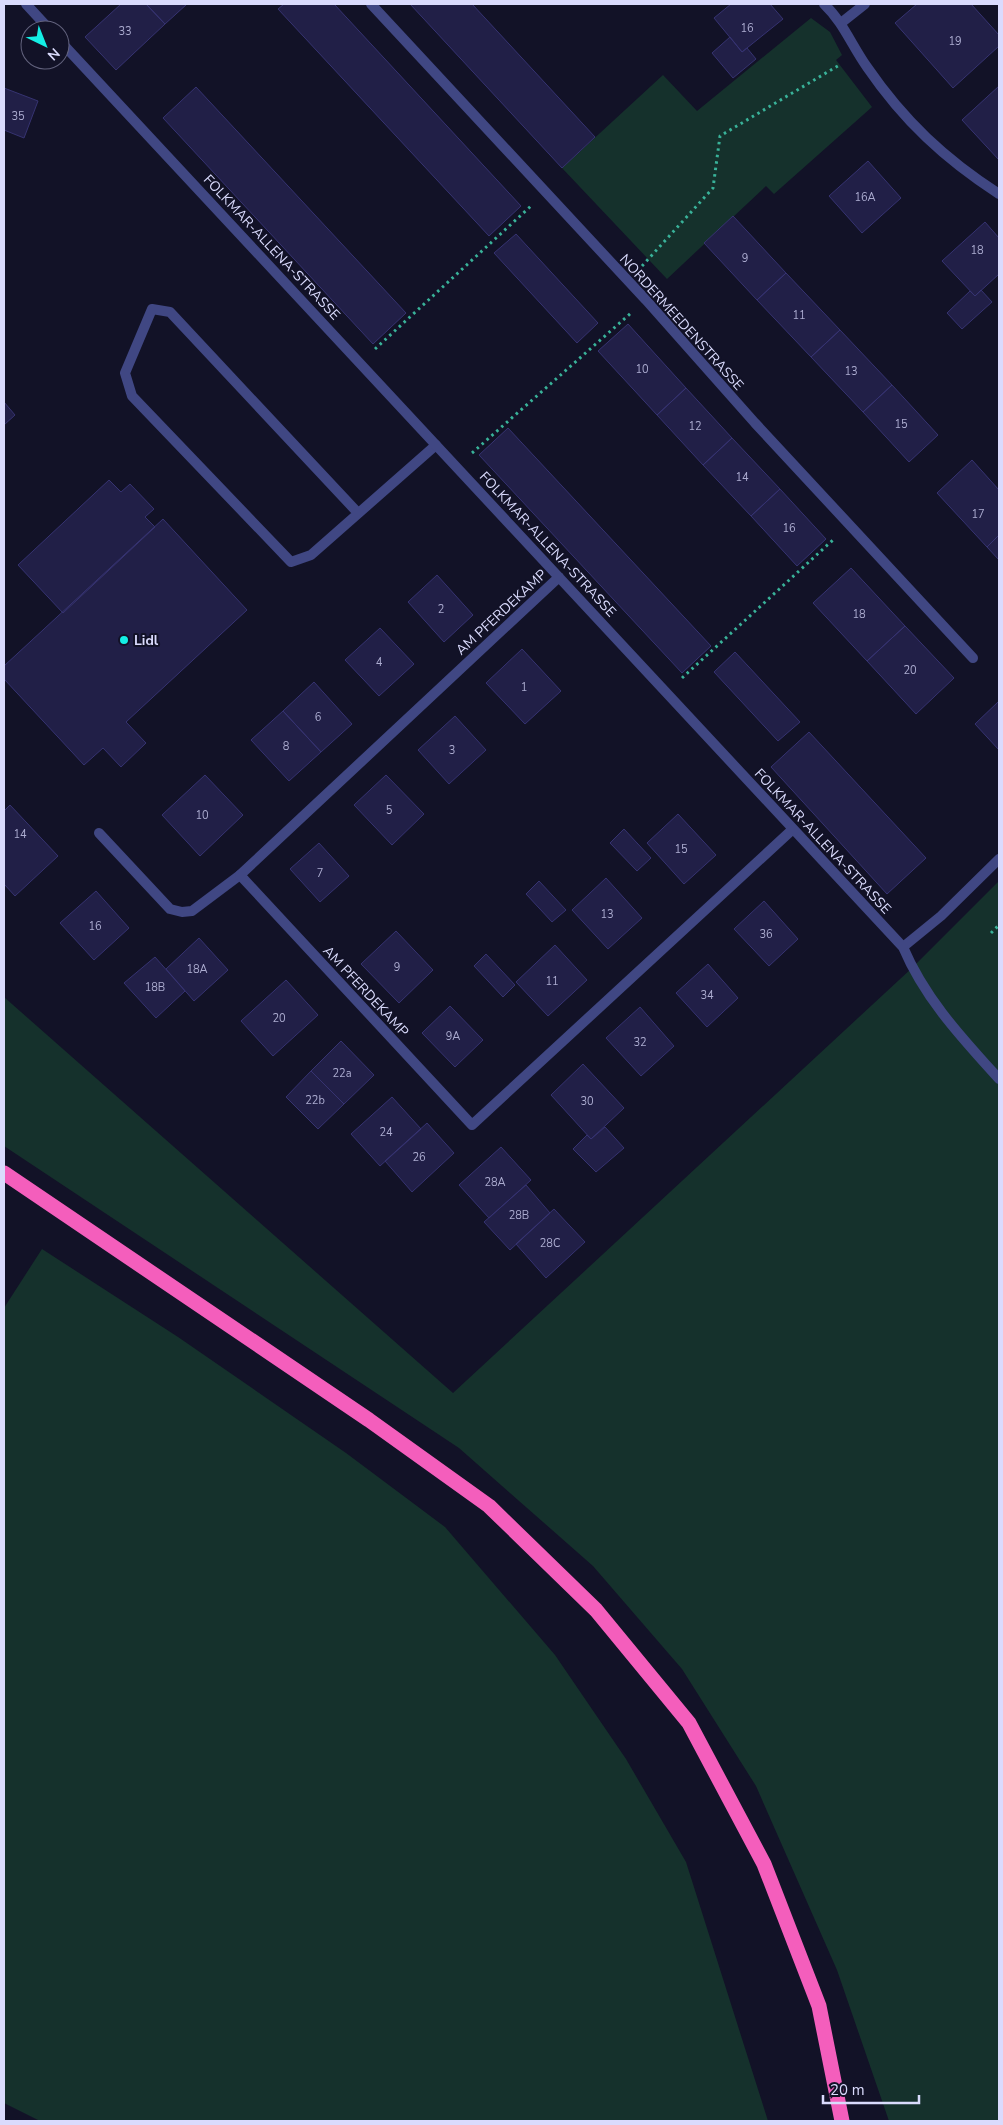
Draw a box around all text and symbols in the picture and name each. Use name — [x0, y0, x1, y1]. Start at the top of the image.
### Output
north arrow — [20, 20, 70, 70]
house number: 16 — [740, 21, 754, 36]
house number: 33 — [118, 24, 132, 39]
house number: 19 — [948, 34, 962, 49]
text: N — [43, 44, 64, 65]
house number: 35 — [11, 109, 25, 124]
street label: FOLKMAR-ALLENA-STRASSE — [199, 170, 344, 324]
house number: 16A — [854, 190, 876, 205]
house number: 18 — [970, 243, 984, 258]
street label: NORDERMEEDENSTRASSE — [615, 250, 748, 395]
house number: 9 — [742, 251, 748, 266]
house number: 11 — [792, 308, 806, 323]
house number: 10 — [635, 362, 649, 377]
house number: 13 — [844, 364, 858, 379]
house number: 15 — [894, 417, 908, 432]
house number: 12 — [688, 419, 702, 434]
street label: FOLKMAR-ALLENA-STRASSE — [475, 467, 620, 621]
house number: 14 — [735, 470, 749, 485]
house number: 17 — [971, 507, 985, 522]
house number: 16 — [782, 521, 796, 536]
street label: AM PFERDEKAMP — [452, 565, 551, 659]
house number: 2 — [438, 602, 444, 617]
house number: 18 — [852, 607, 866, 622]
place label: Lidl — [134, 631, 159, 650]
marker: Lidl — [118, 634, 130, 646]
house number: 4 — [376, 655, 383, 670]
house number: 20 — [903, 663, 917, 678]
house number: 1 — [521, 680, 527, 695]
house number: 6 — [315, 710, 322, 725]
house number: 8 — [283, 739, 290, 754]
house number: 3 — [449, 743, 455, 758]
street label: FOLKMAR-ALLENA-STRASSE — [750, 764, 895, 918]
house number: 5 — [386, 803, 393, 818]
house number: 10 — [195, 808, 209, 823]
house number: 14 — [13, 827, 27, 842]
house number: 15 — [674, 842, 688, 857]
house number: 7 — [317, 866, 323, 881]
house number: 13 — [600, 907, 614, 922]
house number: 16 — [88, 919, 102, 934]
house number: 36 — [759, 927, 773, 942]
street label: AM PFERDEKAMP — [319, 942, 413, 1041]
house number: 9 — [394, 960, 400, 975]
house number: 18A — [186, 962, 208, 977]
house number: 11 — [545, 974, 559, 989]
house number: 18B — [145, 980, 165, 995]
house number: 34 — [700, 988, 714, 1003]
house number: 20 — [272, 1011, 286, 1026]
house number: 9A — [446, 1029, 460, 1044]
house number: 32 — [633, 1035, 647, 1050]
house number: 22a — [332, 1066, 352, 1081]
house number: 22b — [305, 1093, 325, 1108]
house number: 30 — [580, 1094, 594, 1109]
house number: 24 — [379, 1125, 393, 1140]
house number: 26 — [412, 1150, 426, 1165]
house number: 28A — [484, 1175, 506, 1190]
house number: 28B — [509, 1208, 529, 1223]
house number: 28C — [540, 1236, 560, 1251]
scale bar — [823, 2072, 919, 2104]
text: 20 m — [830, 2080, 865, 2100]

